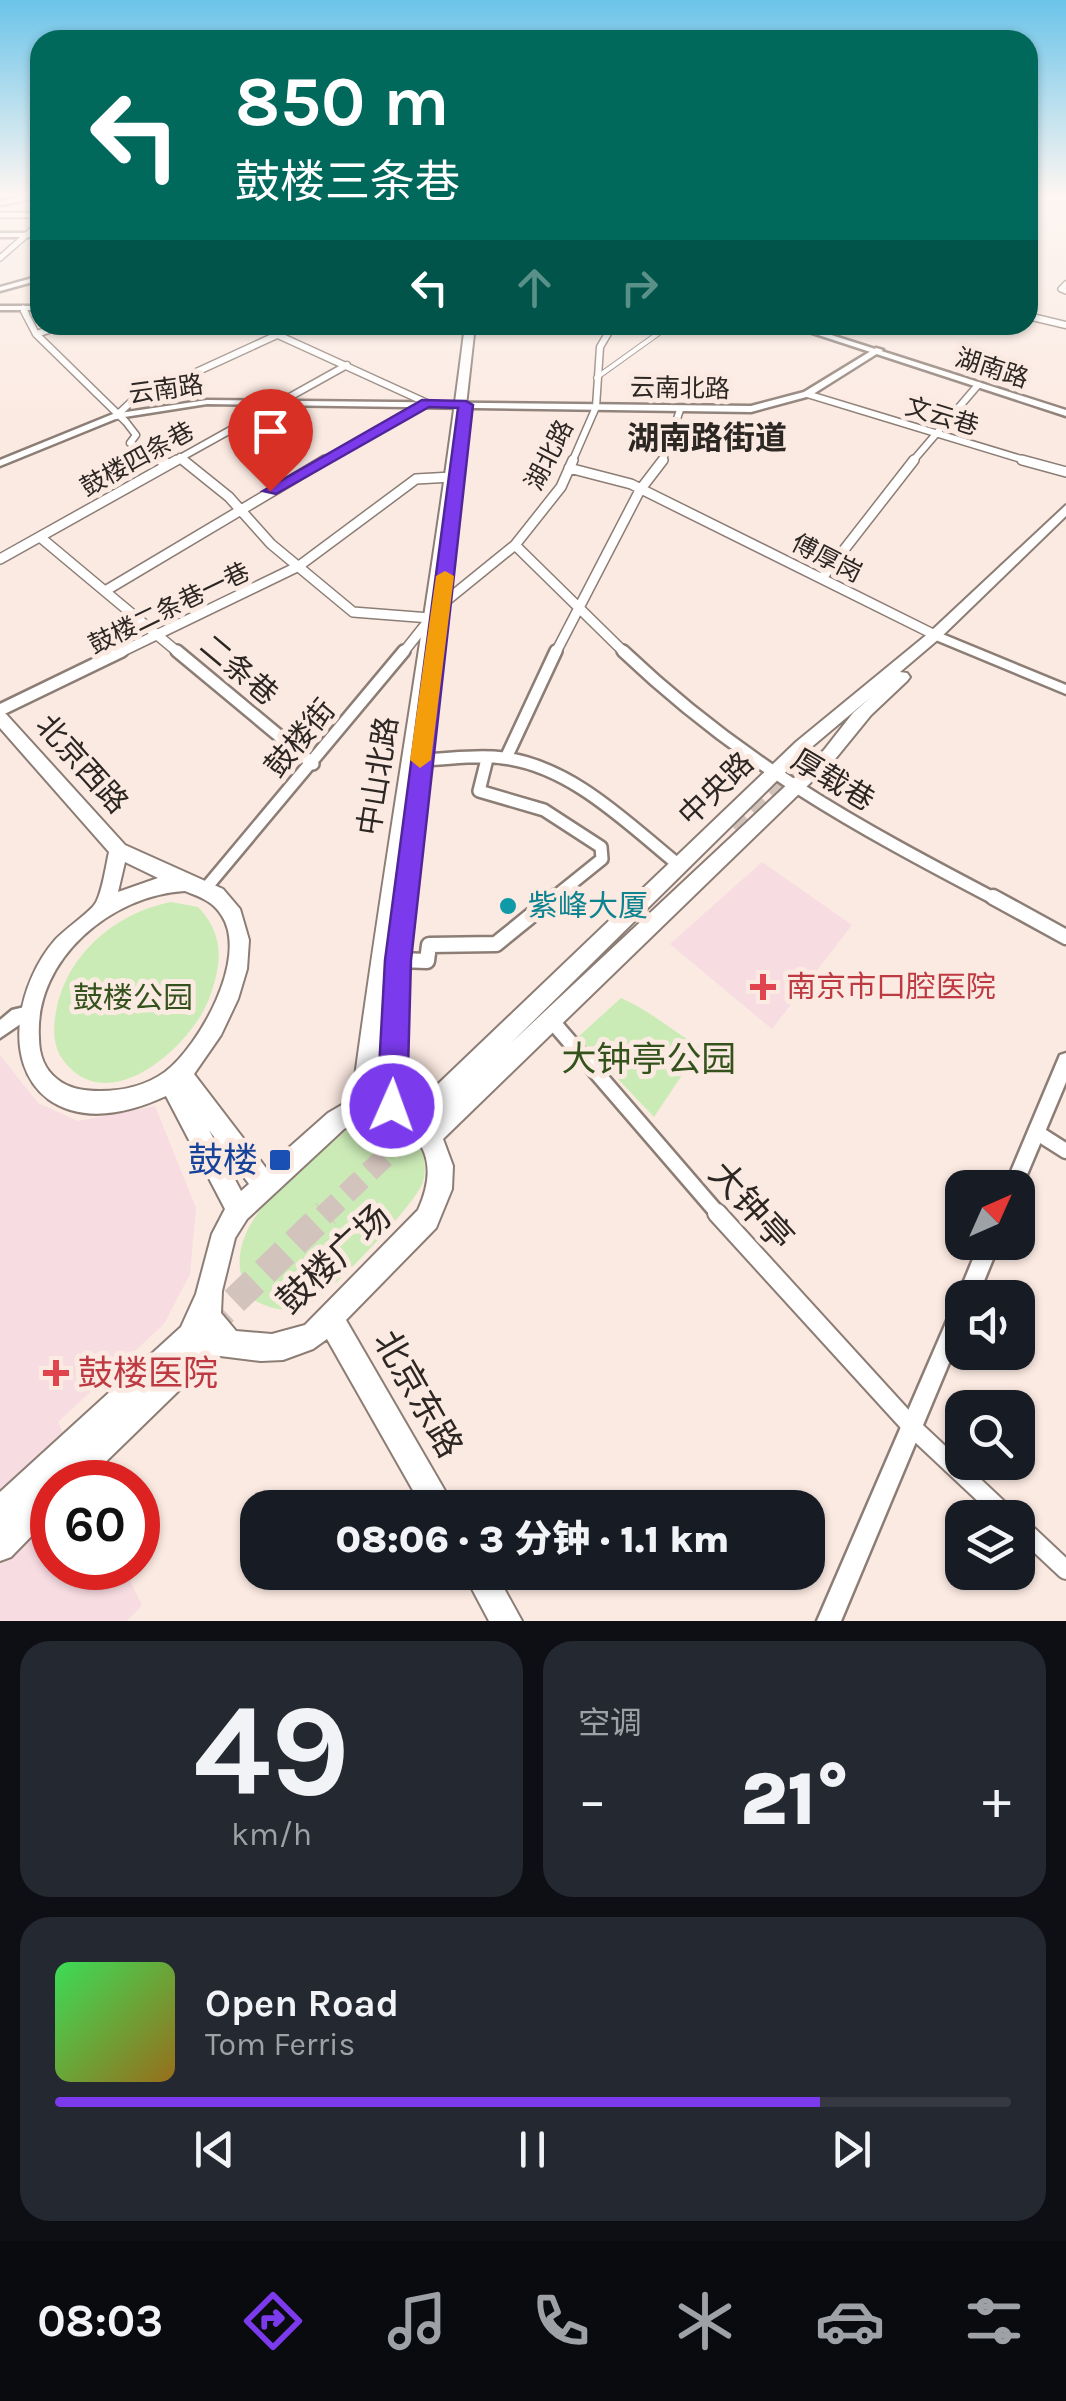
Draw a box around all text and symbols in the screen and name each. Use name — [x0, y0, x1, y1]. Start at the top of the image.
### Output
text: 850 m — [235, 61, 449, 143]
icon: left — [70, 70, 200, 200]
text: 鼓楼三条巷 — [235, 156, 460, 208]
icon: left — [402, 260, 457, 315]
icon: ahead — [507, 260, 562, 315]
icon: right — [612, 260, 667, 315]
street label: 湖南路 — [952, 343, 1032, 393]
street label: 云南路 — [127, 369, 205, 409]
street label: 云南北路 — [630, 373, 730, 403]
pin — [228, 389, 313, 492]
street label: 文云巷 — [902, 391, 982, 441]
icon: arrive — [243, 404, 298, 459]
street label: 湖北路 — [519, 415, 579, 495]
street label: 鼓楼四条巷 — [75, 416, 199, 502]
district label: 湖南路街道 — [627, 420, 787, 457]
street label: 傅厚岗 — [787, 528, 867, 588]
street label: 鼓楼二条巷一巷 — [84, 557, 254, 659]
street label: 二条巷 — [193, 627, 285, 713]
street label: 鼓楼街 — [257, 692, 343, 784]
street label: 北京西路 — [28, 707, 136, 821]
street label: 中山北路 — [351, 714, 405, 838]
street label: 厚载巷 — [785, 741, 881, 819]
street label: 中央路 — [671, 745, 761, 833]
place label: 紫峰大厦 — [528, 888, 648, 924]
marker: 紫峰大厦 — [497, 895, 519, 917]
place label: 南京市口腔医院 — [786, 969, 996, 1005]
marker: 南京市口腔医院 — [750, 974, 776, 1000]
park label: 鼓楼公园 — [73, 980, 193, 1016]
park label: 大钟亭公园 — [561, 1039, 737, 1080]
position arrow — [340, 1054, 444, 1158]
place label: 鼓楼 — [188, 1140, 258, 1181]
marker: 鼓楼 — [267, 1147, 293, 1173]
street label: 大钟亭 — [701, 1153, 801, 1259]
north arrow — [945, 1170, 1035, 1260]
map controls — [945, 1170, 1035, 1590]
street label: 鼓楼广场 — [269, 1196, 399, 1322]
button: sound — [945, 1280, 1035, 1370]
street label: 北京东路 — [365, 1323, 471, 1465]
place label: 鼓楼医院 — [78, 1353, 218, 1394]
marker: 鼓楼医院 — [43, 1360, 69, 1386]
button: search — [945, 1390, 1035, 1480]
speed limit sign: 60 — [30, 1460, 160, 1590]
button: layers — [945, 1500, 1035, 1590]
text: 08:06 · 3 分钟 · 1.1 km — [336, 1517, 729, 1562]
text: 49 — [193, 1675, 350, 1827]
text: 空调 — [578, 1705, 642, 1742]
text: 21° — [740, 1755, 849, 1843]
text: − — [578, 1768, 607, 1832]
text: + — [982, 1768, 1011, 1832]
text: km/h — [231, 1816, 312, 1853]
text: Open Road — [205, 1981, 399, 2026]
text: Tom Ferris — [205, 2026, 355, 2063]
icon: previous — [187, 2122, 242, 2177]
icon: pause — [505, 2122, 560, 2177]
icon: next — [824, 2122, 879, 2177]
icon: directions — [238, 2286, 308, 2356]
icon: music — [382, 2286, 452, 2356]
icon: phone — [526, 2286, 596, 2356]
icon: climate — [670, 2286, 740, 2356]
icon: car — [815, 2286, 885, 2356]
icon: filters — [959, 2286, 1029, 2356]
text: 08:03 — [37, 2295, 163, 2347]

